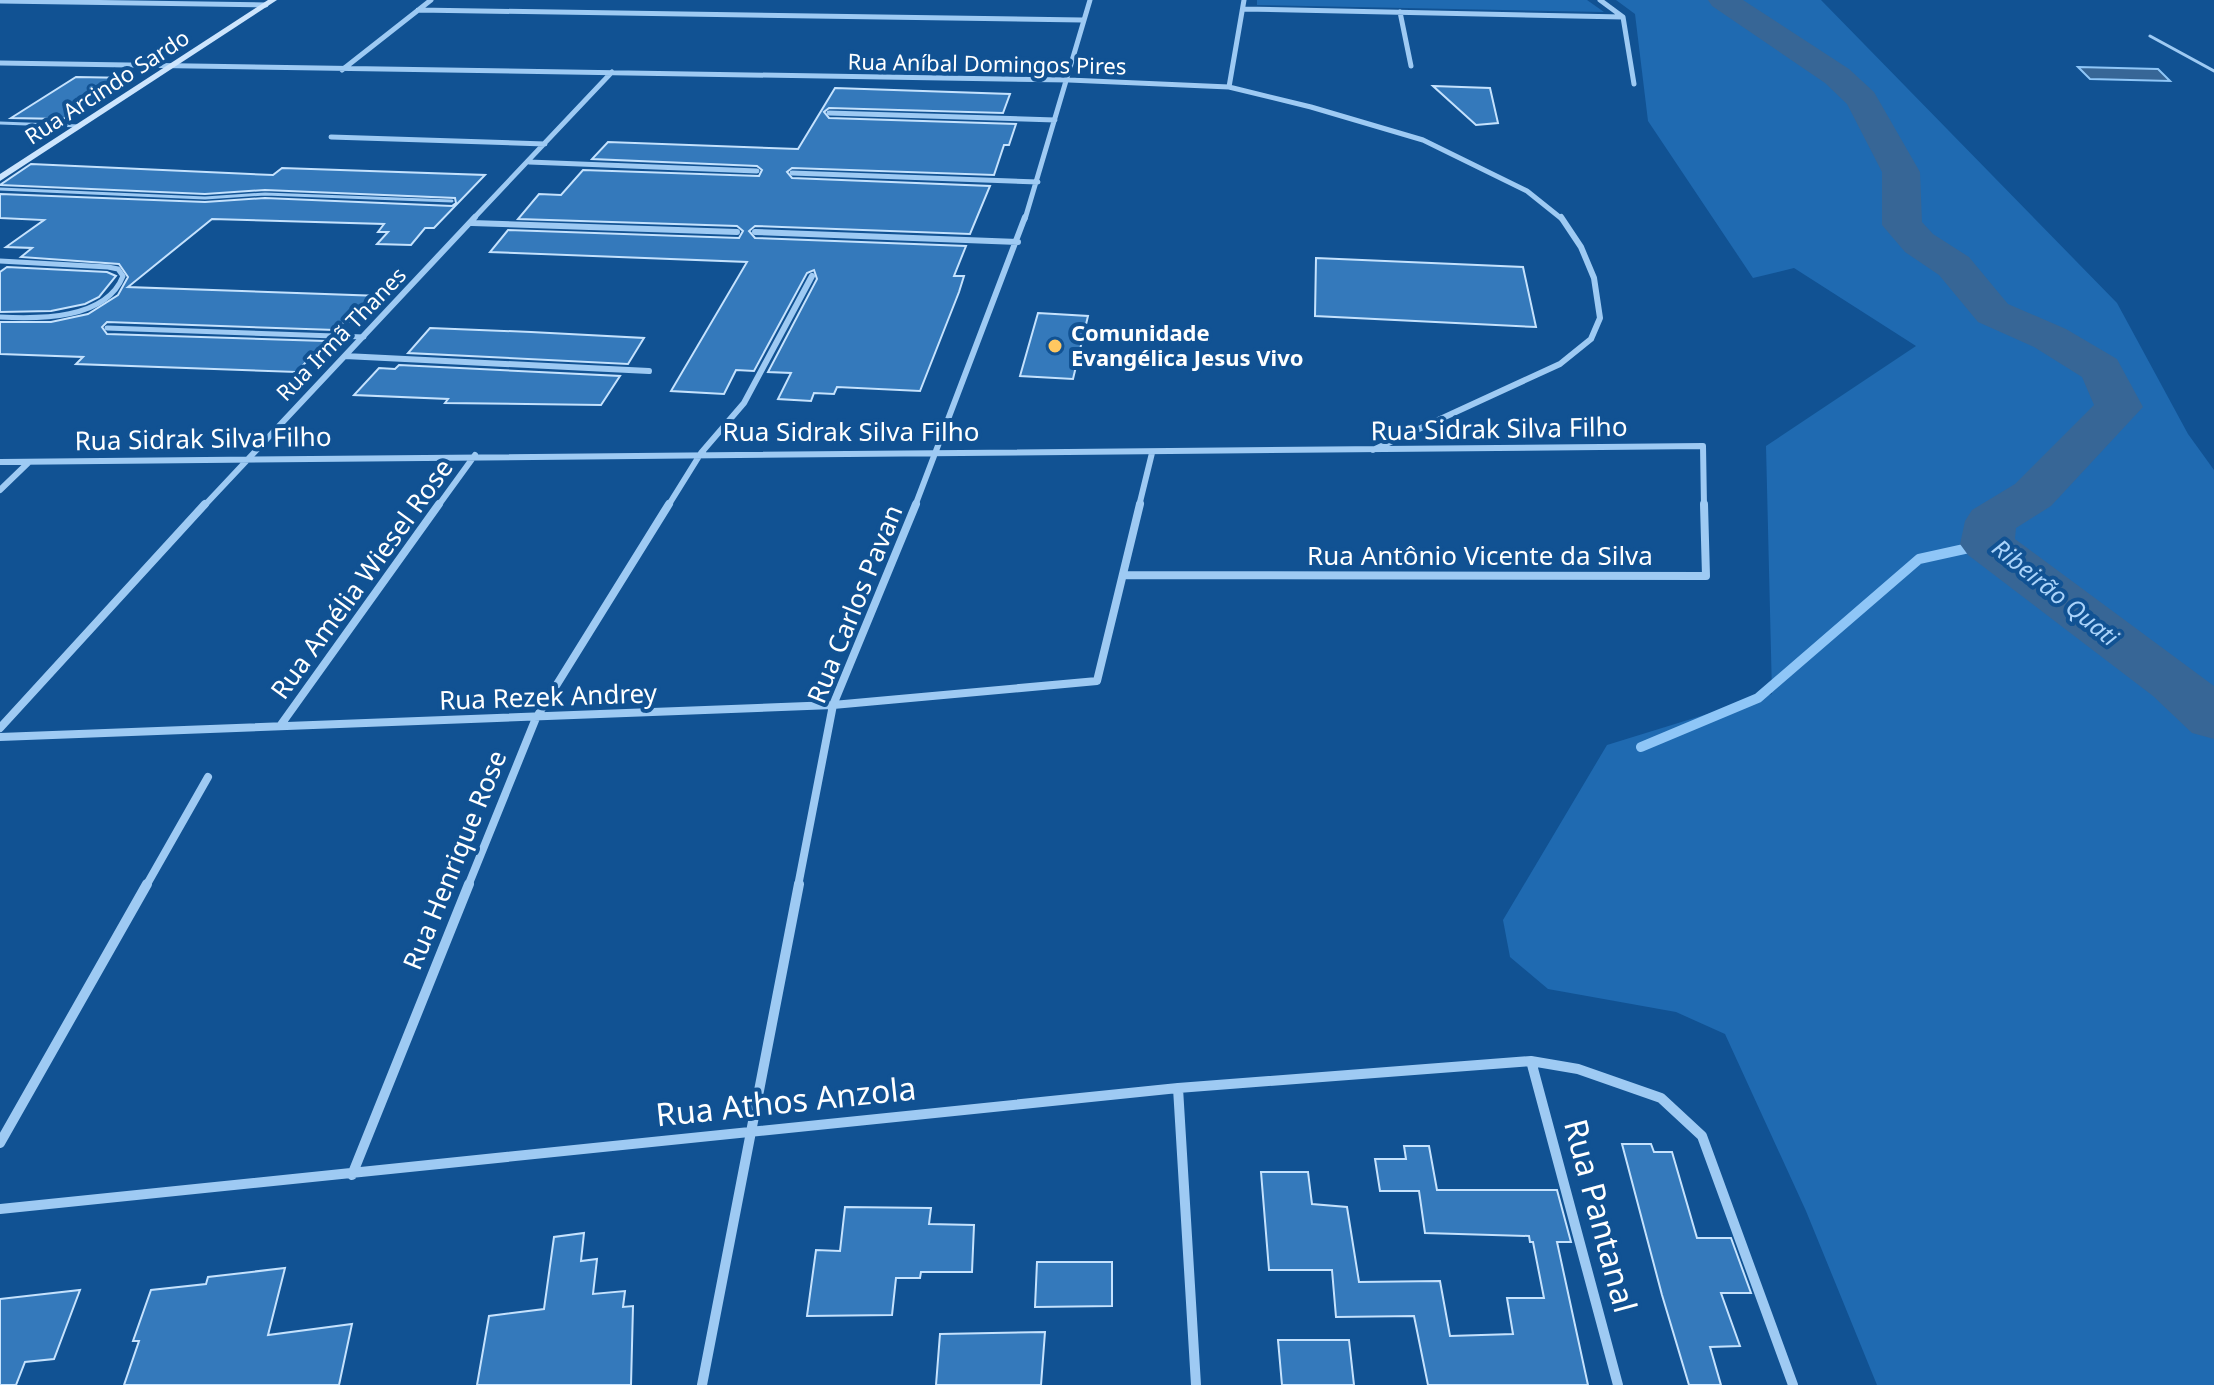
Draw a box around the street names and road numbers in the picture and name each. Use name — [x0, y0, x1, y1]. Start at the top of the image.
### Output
street label: Rua Arcindo Sardo — [18, 22, 194, 151]
street label: Rua Aníbal Domingos Pires — [847, 46, 1127, 80]
street label: Rua Irmã Thanes — [269, 260, 412, 407]
street label: Rua Sidrak Silva Filho — [1370, 408, 1628, 448]
street label: Rua Sidrak Silva Filho — [723, 413, 979, 449]
street label: Rua Sidrak Silva Filho — [74, 418, 332, 458]
street label: Rua Amélia Wiesel Rose — [262, 451, 461, 706]
street label: Rua Carlos Pavan — [798, 499, 910, 708]
street label: Rua Antônio Vicente da Silva — [1307, 537, 1653, 573]
street label: Rua Rezek Andrey — [438, 674, 658, 718]
street label: Rua Henrique Rose — [394, 745, 515, 975]
street label: Rua Athos Anzola — [654, 1065, 918, 1136]
street label: Rua Pantanal — [1555, 1114, 1648, 1317]

